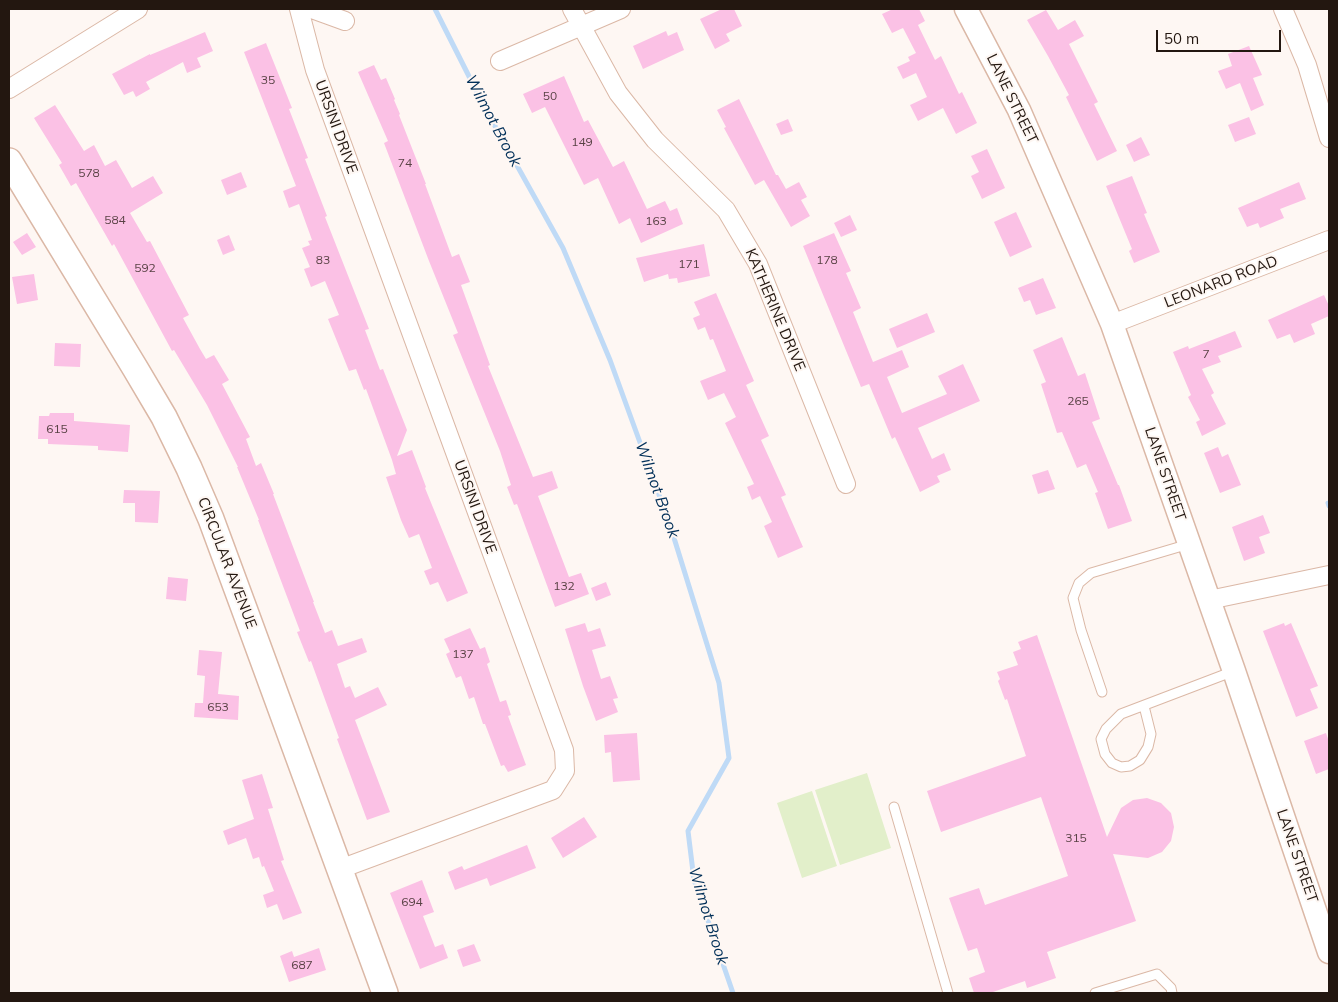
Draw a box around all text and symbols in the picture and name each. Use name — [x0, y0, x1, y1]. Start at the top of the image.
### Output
scale bar — [1158, 20, 1283, 52]
text: 50 m — [1164, 29, 1199, 48]
street label: LANE STREET — [982, 51, 1042, 147]
water label: Wilmot Brook — [461, 72, 525, 170]
house number: 35 — [261, 73, 275, 87]
street label: URSINI DRIVE — [311, 78, 361, 176]
house number: 50 — [543, 89, 557, 103]
house number: 149 — [571, 135, 593, 149]
house number: 74 — [398, 156, 412, 170]
house number: 578 — [78, 166, 100, 180]
house number: 584 — [104, 213, 126, 227]
house number: 163 — [645, 214, 667, 228]
street label: KATHERINE DRIVE — [741, 246, 809, 374]
street label: LEONARD ROAD — [1162, 252, 1280, 312]
house number: 83 — [316, 253, 330, 267]
house number: 178 — [816, 253, 838, 267]
house number: 171 — [678, 257, 700, 271]
house number: 592 — [134, 261, 156, 275]
house number: 7 — [1202, 347, 1210, 361]
house number: 265 — [1067, 394, 1089, 408]
house number: 615 — [46, 422, 68, 436]
street label: LANE STREET — [1141, 425, 1189, 523]
water label: Wilmot Brook — [631, 439, 683, 541]
street label: URSINI DRIVE — [450, 458, 500, 556]
street label: CIRCULAR AVENUE — [194, 495, 260, 631]
house number: 132 — [553, 579, 575, 593]
house number: 137 — [452, 647, 474, 661]
house number: 653 — [207, 700, 229, 714]
street label: LANE STREET — [1273, 807, 1321, 905]
house number: 315 — [1065, 831, 1087, 845]
water label: Wilmot Brook — [684, 865, 732, 967]
house number: 694 — [401, 895, 423, 909]
house number: 687 — [291, 958, 313, 972]

